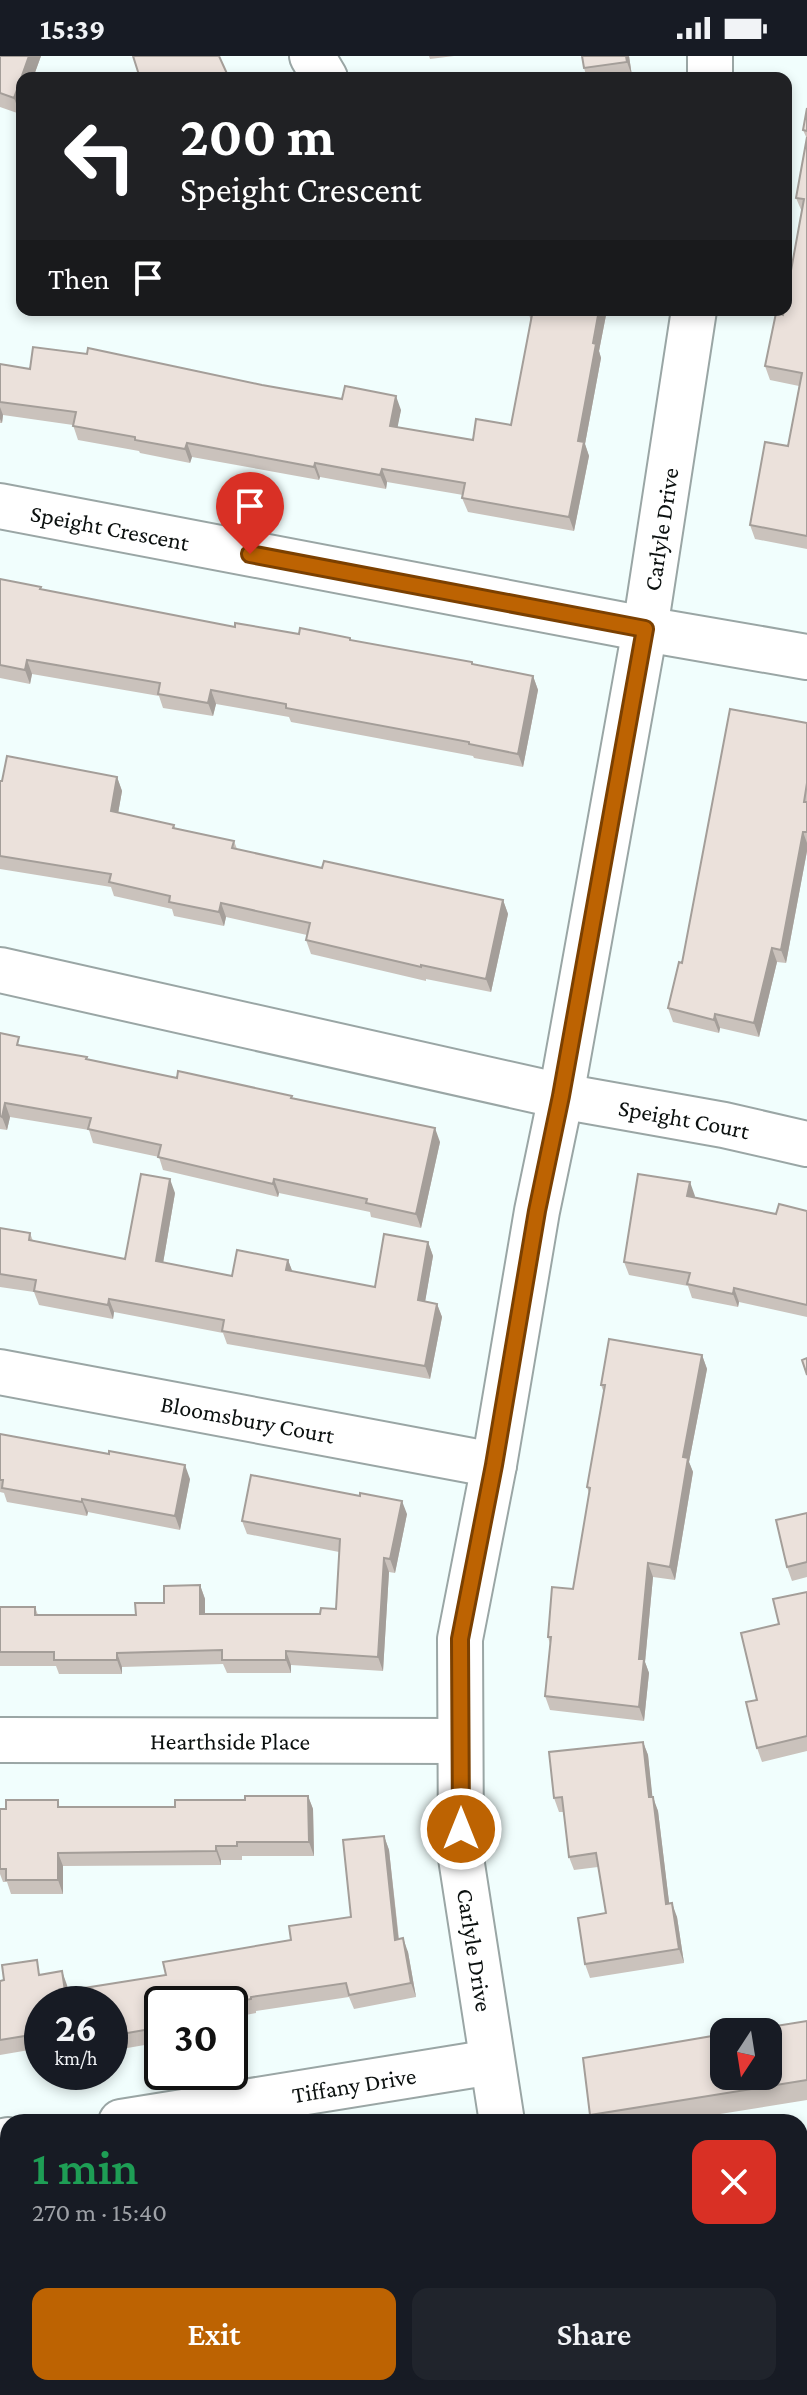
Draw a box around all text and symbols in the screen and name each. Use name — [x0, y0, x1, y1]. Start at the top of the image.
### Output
text: 15:39 — [40, 12, 105, 45]
icon: left — [48, 104, 152, 208]
text: 200 m — [180, 105, 335, 167]
text: Speight Crescent — [180, 170, 421, 210]
icon: arrive — [126, 256, 170, 300]
text: Then — [48, 262, 110, 295]
street label: Carlyle Drive — [638, 466, 683, 593]
pin — [216, 472, 284, 554]
icon: arrive — [228, 484, 272, 528]
street label: Speight Crescent — [28, 499, 193, 556]
street label: Speight Court — [616, 1093, 753, 1144]
street label: Bloomsbury Court — [159, 1389, 338, 1448]
street label: Hearthside Place — [150, 1727, 310, 1754]
position arrow — [419, 1787, 503, 1871]
street label: Carlyle Drive — [452, 1886, 498, 2014]
speed limit sign: 30 — [144, 1986, 248, 2090]
text: 26 — [55, 2005, 97, 2050]
north arrow — [710, 2018, 782, 2090]
map controls — [710, 2018, 782, 2090]
text: km/h — [54, 2047, 98, 2069]
street label: Tiffany Drive — [290, 2061, 418, 2108]
button: close — [692, 2140, 776, 2224]
text: 1 min — [32, 2141, 139, 2194]
text: 270 m · 15:40 — [32, 2198, 167, 2227]
button: Exit — [32, 2288, 396, 2380]
button: Share — [412, 2288, 776, 2380]

